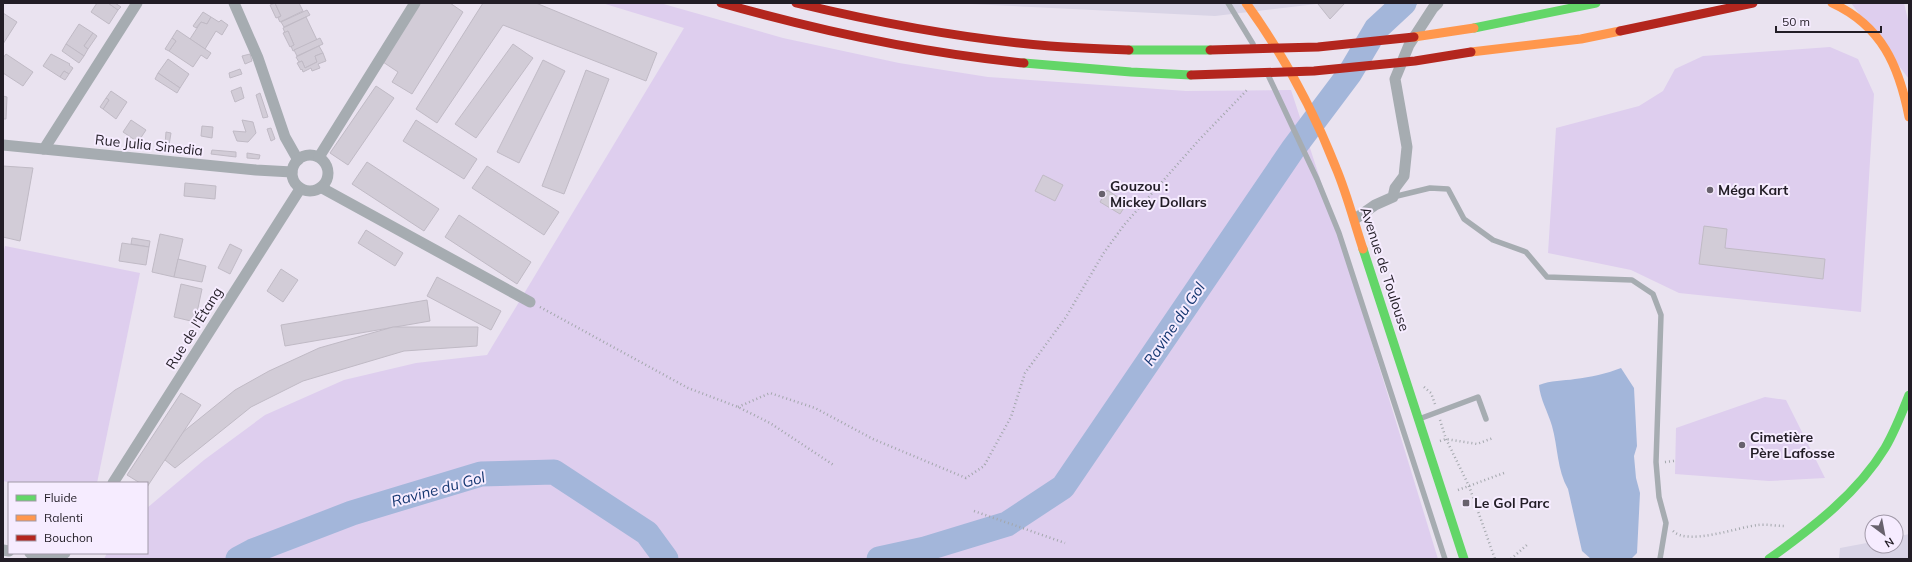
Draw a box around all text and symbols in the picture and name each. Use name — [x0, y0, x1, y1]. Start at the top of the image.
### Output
scale bar — [1776, 8, 1881, 34]
text: 50 m — [1782, 14, 1810, 29]
street label: Rue Julia Sinedia — [94, 130, 204, 160]
place label: Gouzou : Mickey Dollars — [1110, 177, 1207, 211]
place label: Méga Kart — [1718, 181, 1789, 199]
marker: Méga Kart — [1705, 185, 1715, 195]
marker: Gouzou : Mickey Dollars — [1097, 189, 1107, 199]
street label: Avenue de Toulouse — [1356, 205, 1414, 333]
water label: Ravine du Gol — [1139, 278, 1209, 369]
street label: Rue de l'Étang — [162, 284, 226, 372]
place label: Cimetière Père Lafosse — [1750, 428, 1835, 462]
marker: Cimetière Père Lafosse — [1737, 440, 1747, 450]
water label: Ravine du Gol — [389, 467, 487, 511]
legend — [8, 482, 148, 554]
text: Fluide — [44, 490, 77, 505]
place label: Le Gol Parc — [1474, 494, 1550, 512]
marker: Le Gol Parc — [1461, 498, 1471, 508]
text: Ralenti — [44, 510, 83, 525]
north arrow — [1864, 514, 1904, 554]
text: Bouchon — [44, 530, 93, 545]
text: N — [1882, 534, 1897, 551]

